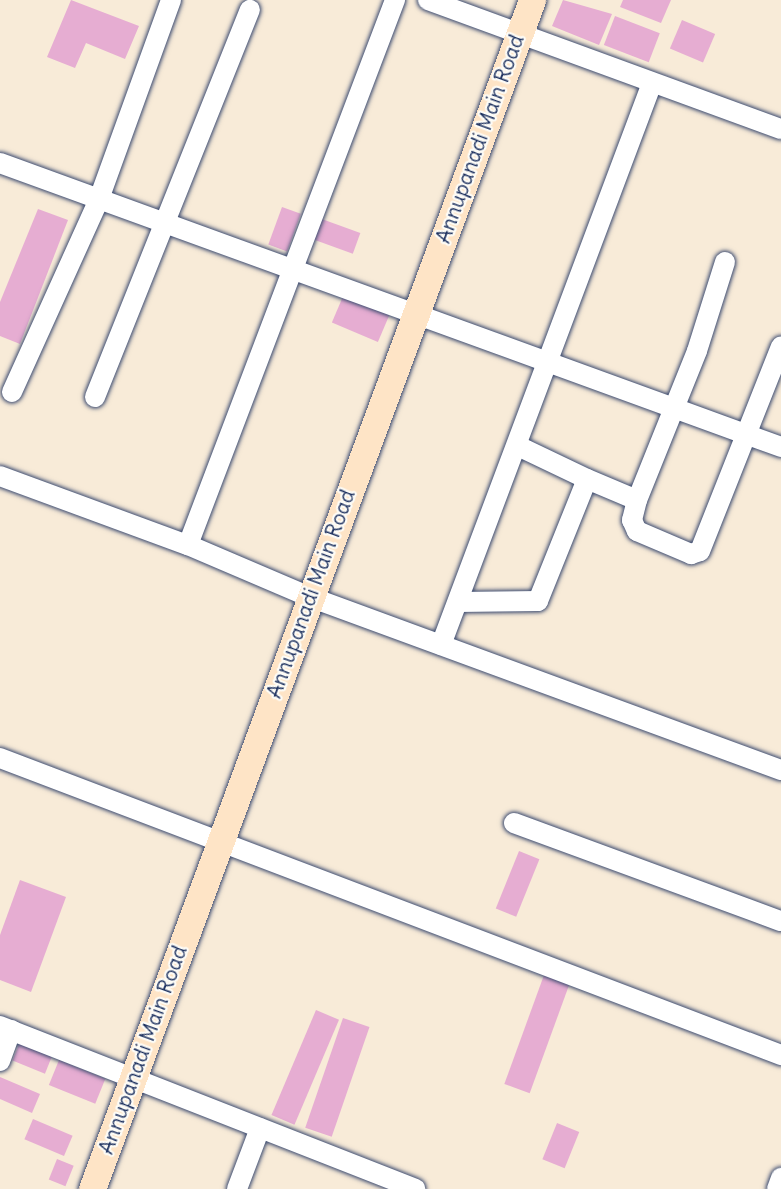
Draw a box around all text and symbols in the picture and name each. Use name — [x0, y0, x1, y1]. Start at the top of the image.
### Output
street label: Annupanadi Main Road — [431, 31, 529, 247]
street label: Annupanadi Main Road — [262, 486, 360, 702]
street label: Annupanadi Main Road — [94, 942, 192, 1158]

